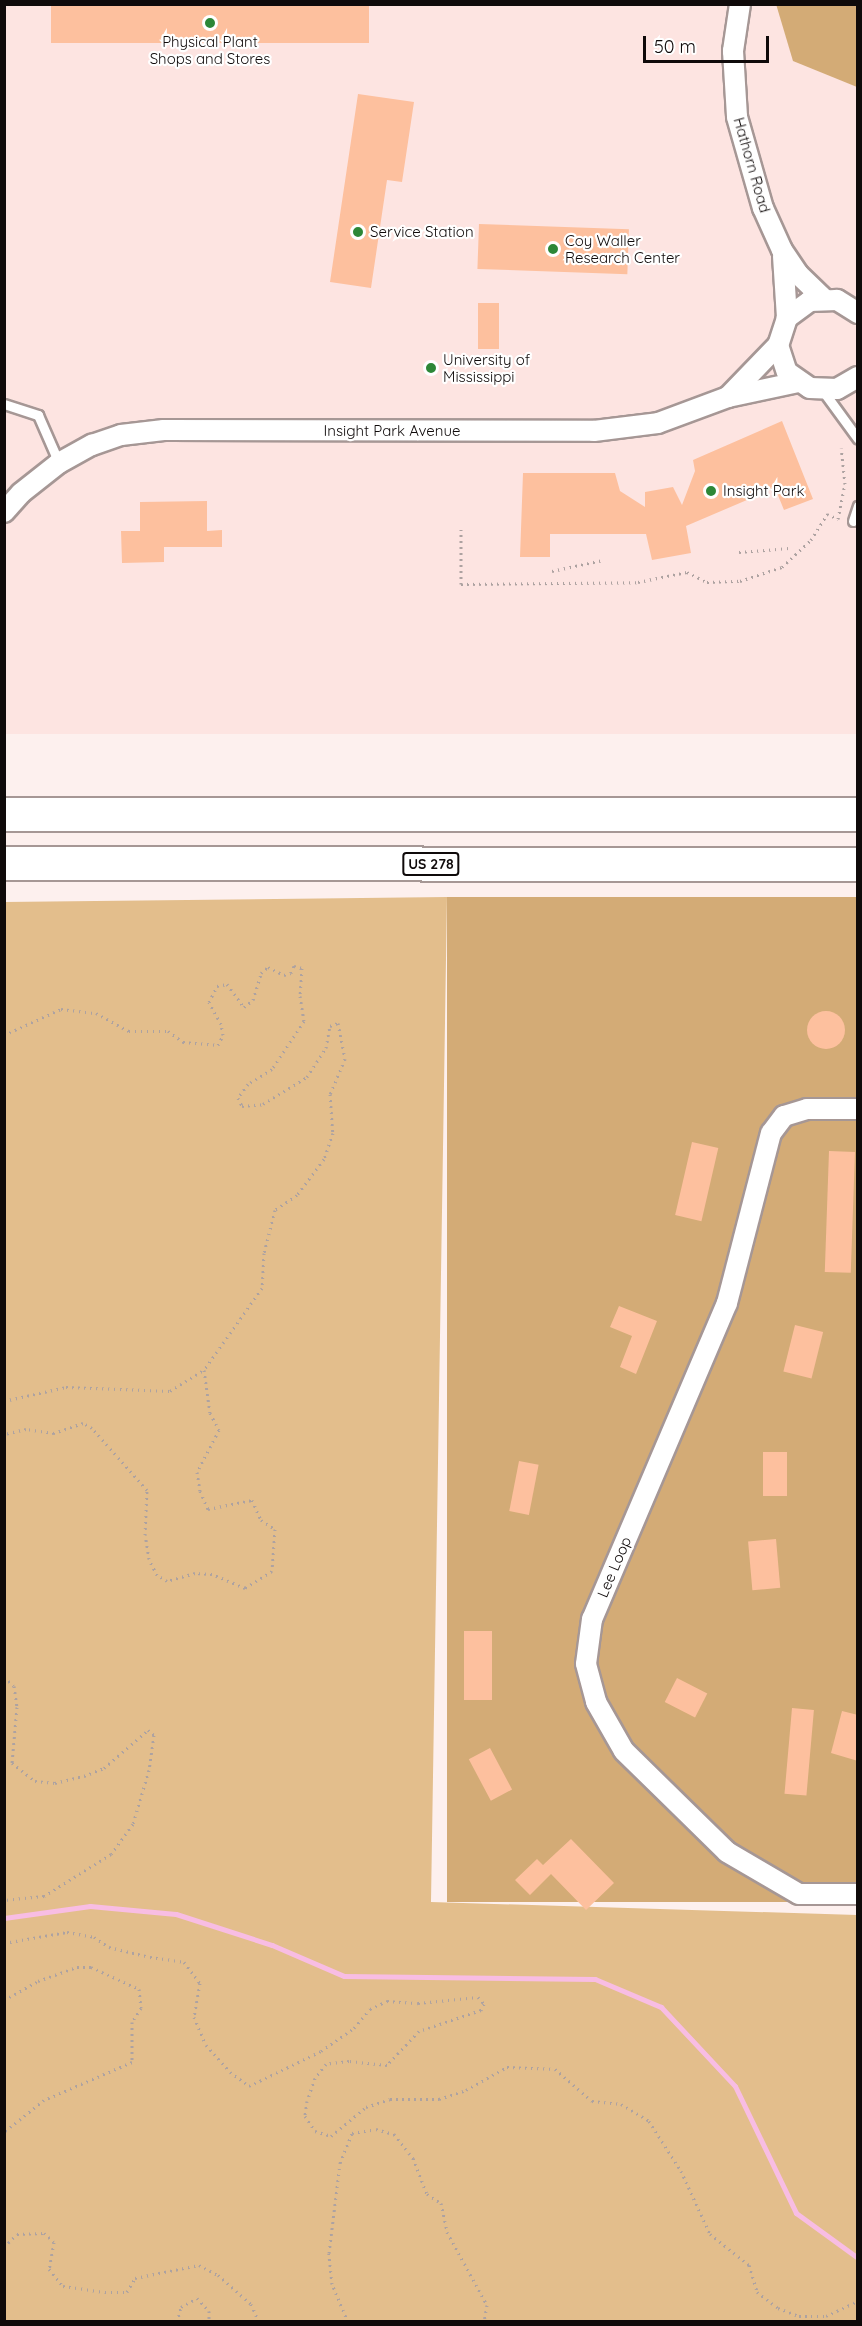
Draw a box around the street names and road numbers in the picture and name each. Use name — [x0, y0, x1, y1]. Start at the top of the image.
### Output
street label: Hathorn Road — [730, 115, 774, 215]
street label: Insight Park Avenue — [324, 422, 460, 440]
road number: US 278 — [401, 853, 461, 875]
street label: Lee Loop — [593, 1534, 635, 1600]

